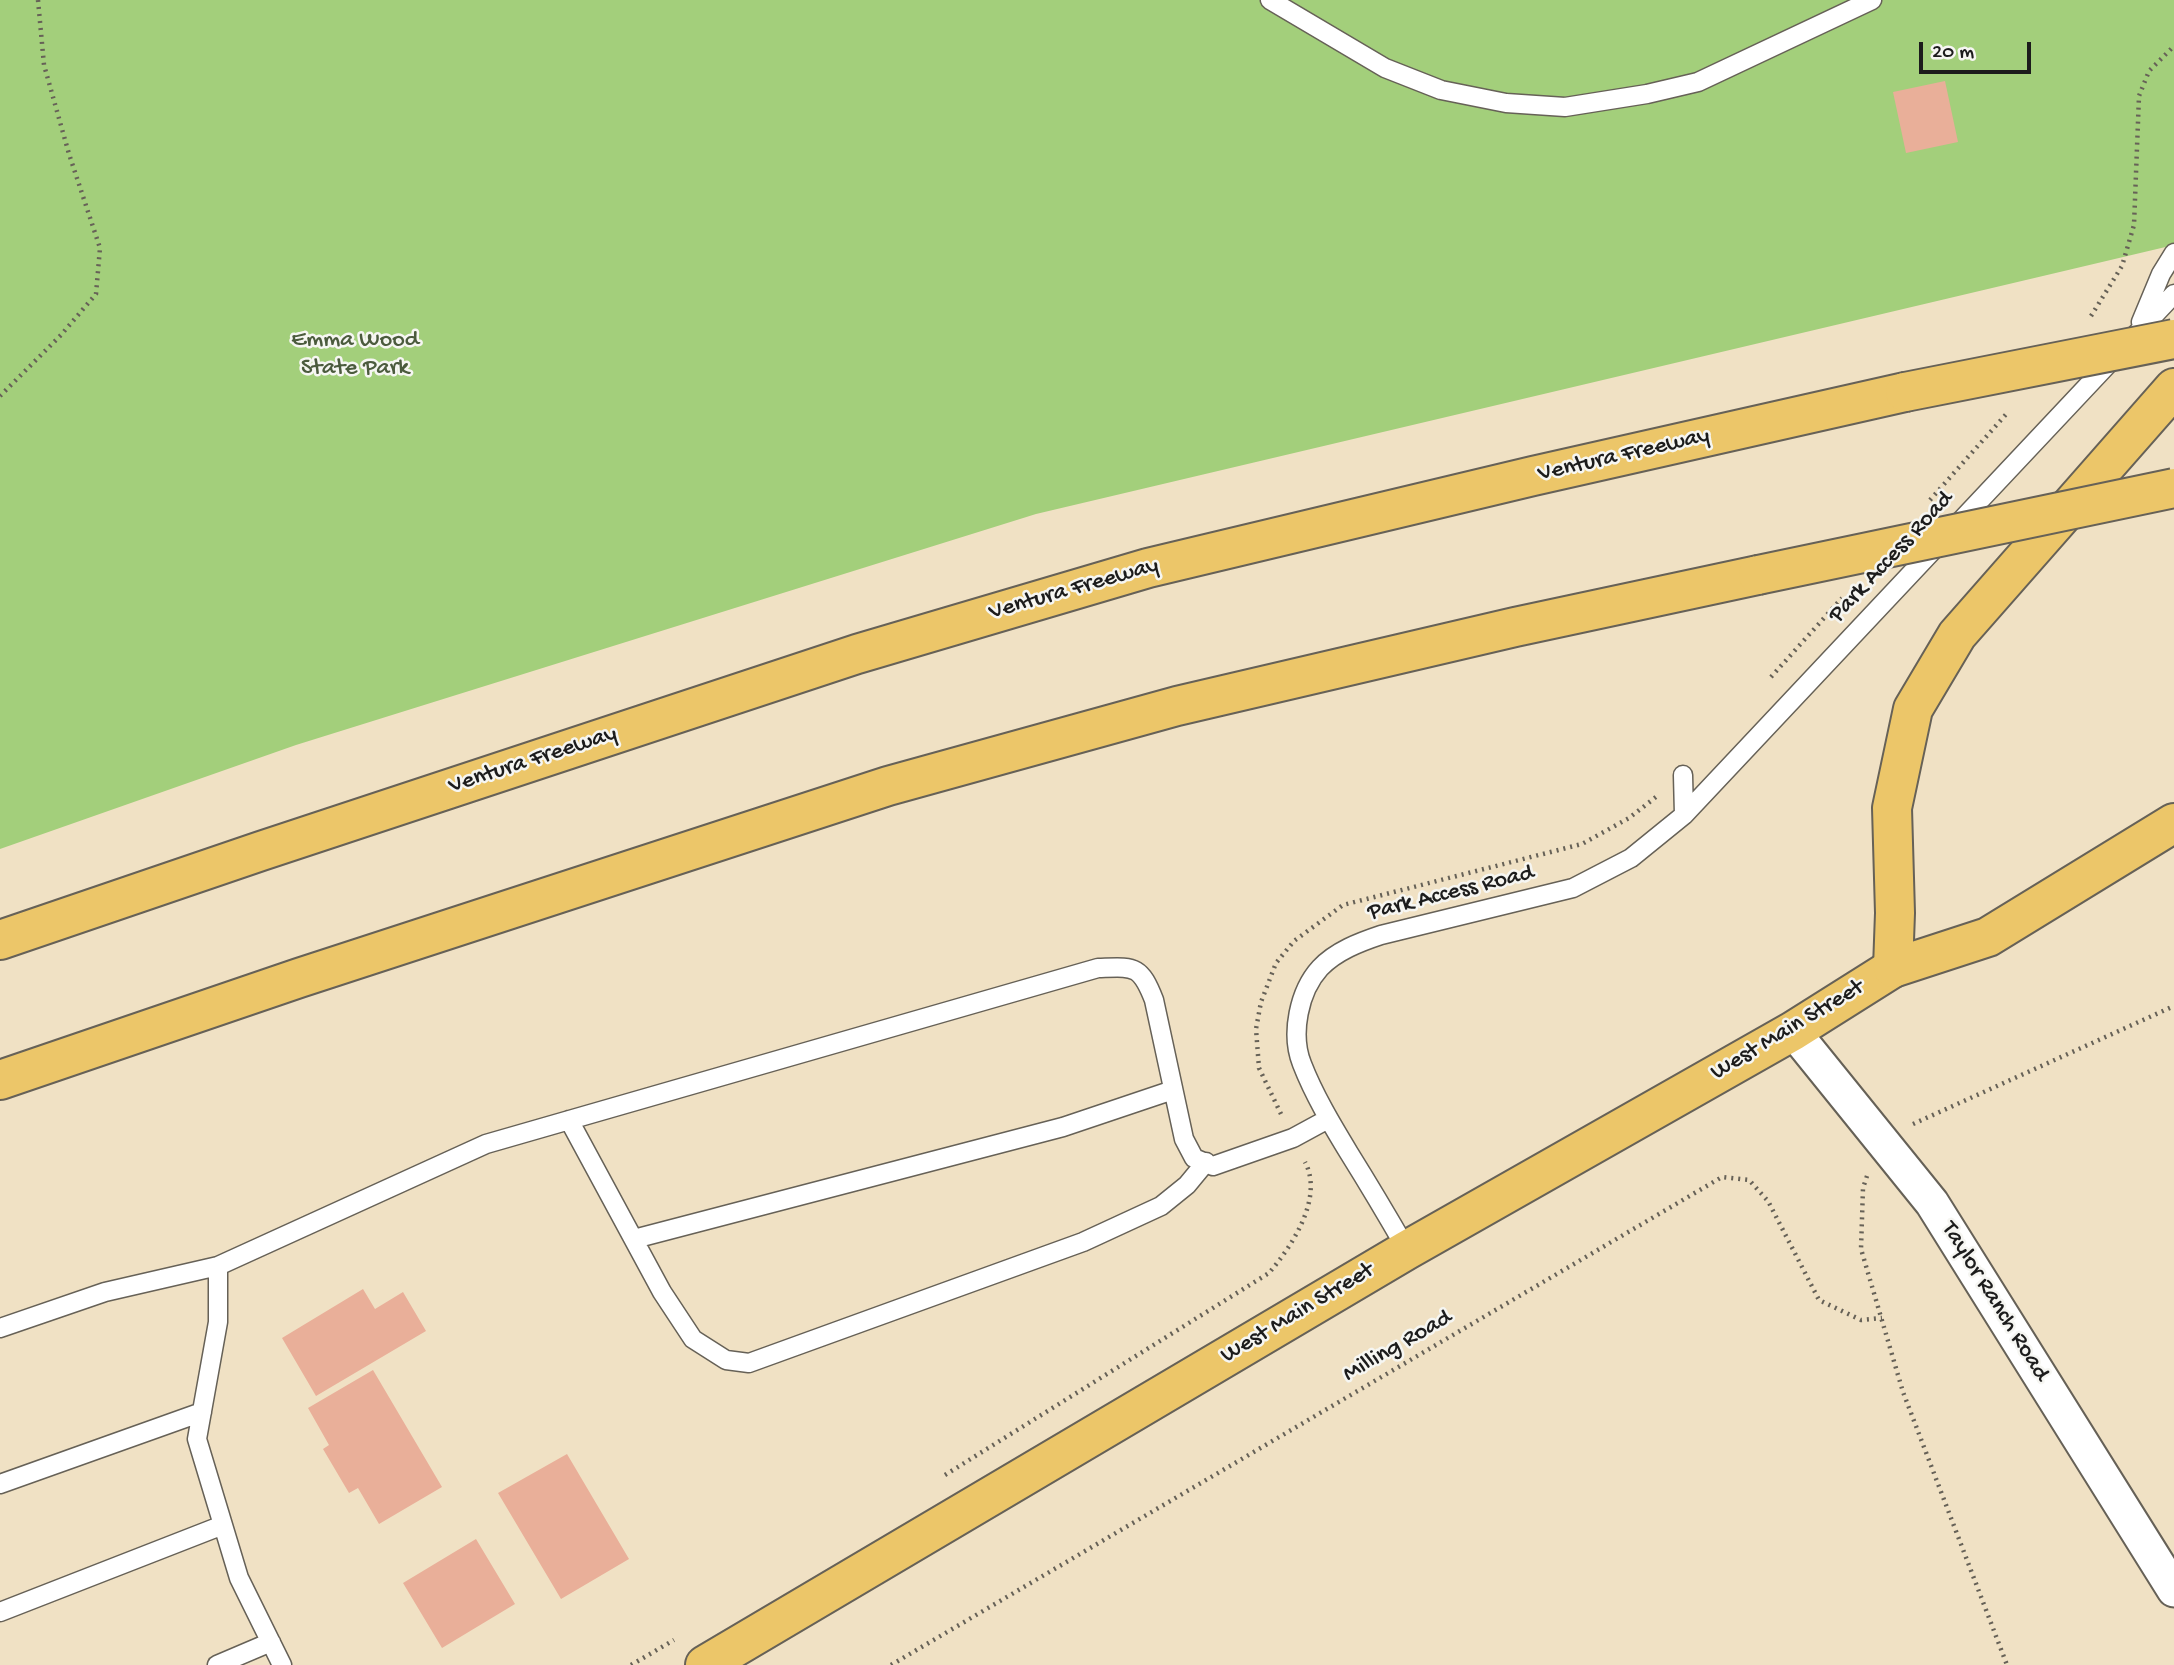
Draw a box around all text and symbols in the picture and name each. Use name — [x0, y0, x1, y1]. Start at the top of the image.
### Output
scale bar — [1922, 28, 2034, 72]
text: 20 m — [1932, 41, 1974, 66]
park label: Emma Wood State Park — [291, 327, 419, 383]
street label: Ventura Freeway — [1536, 422, 1712, 490]
street label: Park Access Road — [1823, 486, 1961, 630]
street label: Ventura Freeway — [986, 552, 1162, 628]
street label: Ventura Freeway — [445, 720, 621, 802]
street label: Park Access Road — [1365, 859, 1537, 929]
street label: West Main Street — [1706, 974, 1870, 1088]
street label: Taylor Ranch Road — [1933, 1217, 2055, 1387]
street label: West Main Street — [1216, 1257, 1380, 1371]
street label: Milling Road — [1338, 1304, 1458, 1390]

